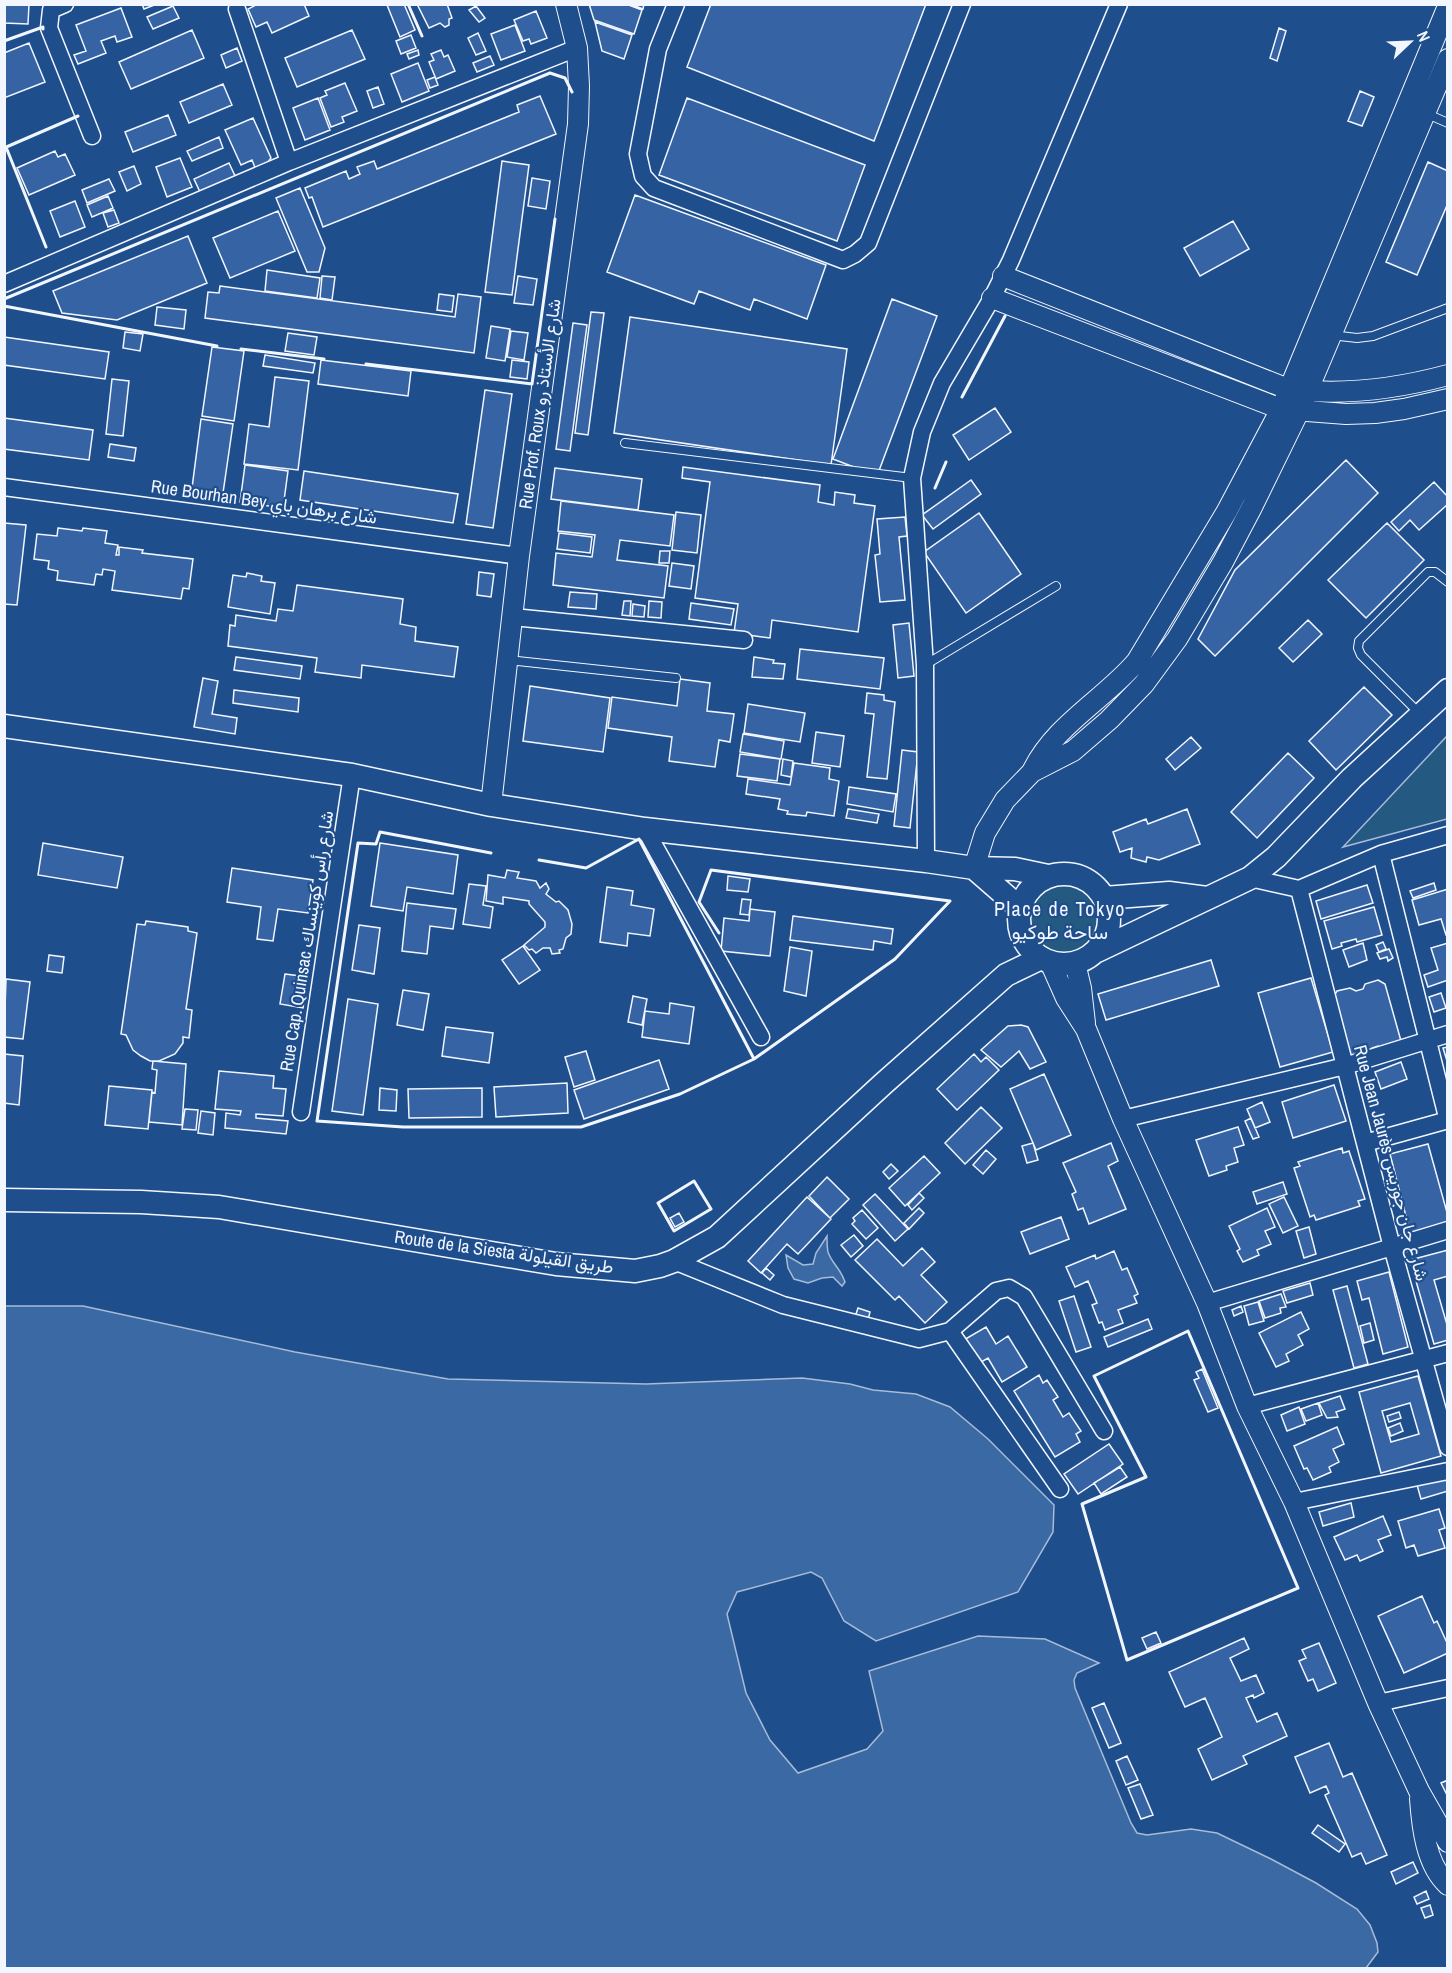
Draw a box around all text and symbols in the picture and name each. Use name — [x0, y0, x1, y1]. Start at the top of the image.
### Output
north arrow — [1380, 12, 1440, 72]
text: N — [1412, 27, 1436, 45]
street label: Rue Prof. Roux شارع الأستاذ رو — [512, 297, 567, 511]
street label: Rue Bourhan Bey شارع برهان باي — [149, 473, 379, 533]
street label: Rue Cap. Quinsac شارع رأس كوينساك — [274, 809, 339, 1073]
district label: Place de Tokyo ساحة طوكيو — [994, 895, 1126, 945]
street label: Rue Jean Jaurès شارع جان جوريس — [1348, 1042, 1435, 1284]
street label: Route de la Siesta طريق القيلولة — [393, 1224, 615, 1279]

